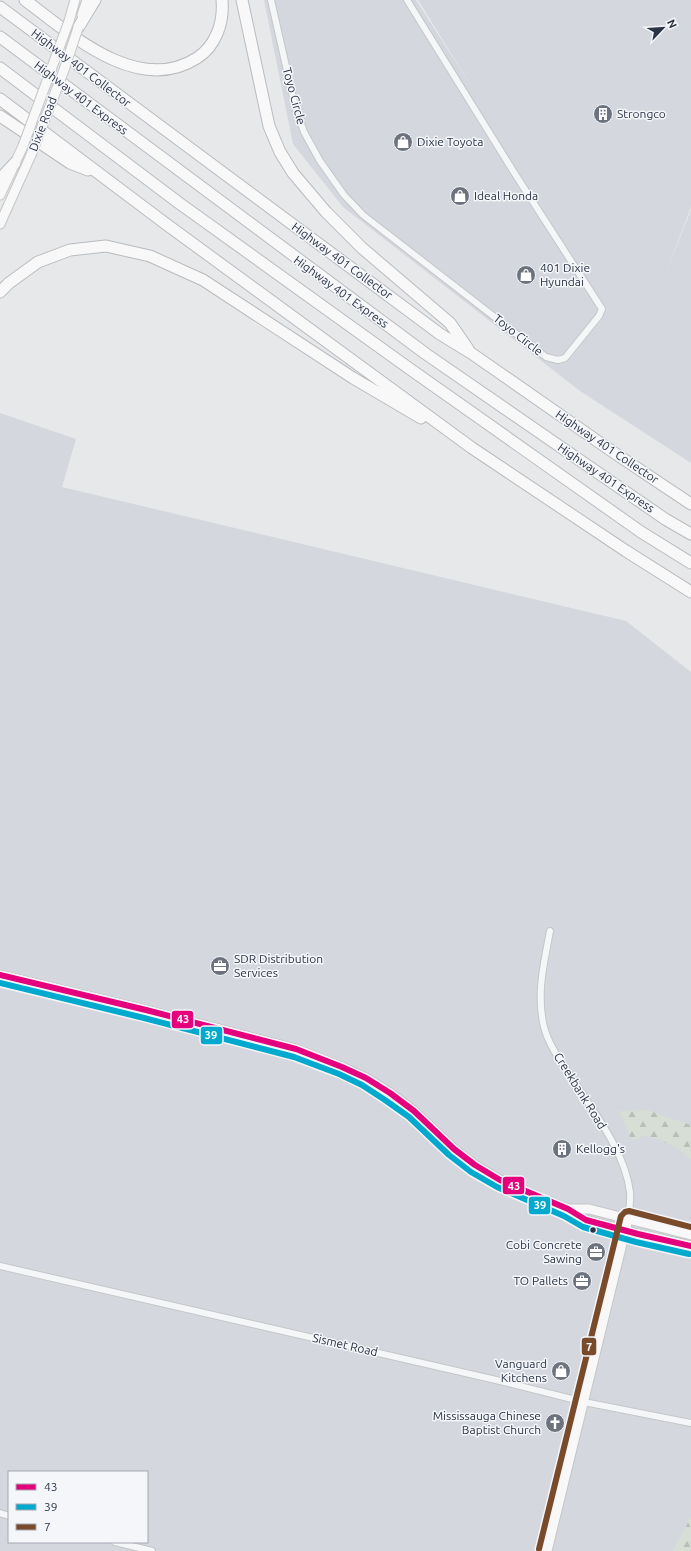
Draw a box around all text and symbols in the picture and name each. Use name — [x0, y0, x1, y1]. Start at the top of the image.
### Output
north arrow — [643, 8, 683, 48]
text: N — [665, 18, 679, 30]
street label: Highway 401 Collector — [29, 26, 134, 110]
street label: Highway 401 Express — [32, 58, 131, 137]
street label: Toyo Circle — [281, 66, 308, 126]
street label: Dixie Road — [26, 95, 59, 153]
building icon: Strongco — [592, 103, 614, 125]
place label: Strongco — [617, 107, 666, 120]
shop icon: Dixie Toyota — [392, 131, 414, 153]
place label: Dixie Toyota — [417, 135, 483, 148]
shop icon: Ideal Honda — [449, 185, 471, 207]
place label: Ideal Honda — [474, 189, 538, 202]
street label: Highway 401 Collector — [289, 220, 395, 302]
street label: Highway 401 Express — [292, 253, 391, 330]
place label: 401 Dixie Hyundai — [540, 261, 590, 288]
shop icon: 401 Dixie Hyundai — [515, 264, 537, 286]
street label: Toyo Circle — [491, 311, 545, 358]
street label: Highway 401 Collector — [553, 407, 662, 486]
street label: Highway 401 Express — [556, 440, 657, 515]
place label: SDR Distribution Services — [234, 952, 323, 979]
office icon: SDR Distribution Services — [209, 955, 231, 977]
line badge: 43 — [171, 1010, 194, 1029]
text: 43 — [177, 1013, 189, 1025]
line badge: 39 — [200, 1026, 223, 1045]
text: 39 — [205, 1029, 217, 1041]
street label: Creekbank Road — [552, 1050, 609, 1131]
building icon: Kellogg's — [551, 1138, 573, 1160]
place label: Kellogg's — [576, 1142, 625, 1155]
line badge: 43 — [502, 1176, 525, 1195]
text: 43 — [508, 1180, 520, 1192]
line badge: 39 — [528, 1196, 551, 1215]
text: 39 — [534, 1199, 546, 1211]
unlabelled marker — [588, 1225, 598, 1235]
place label: Cobi Concrete Sawing — [506, 1238, 582, 1265]
office icon: Cobi Concrete Sawing — [585, 1241, 607, 1263]
office icon: TO Pallets — [571, 1270, 593, 1292]
place label: TO Pallets — [513, 1274, 568, 1287]
street label: Sismet Road — [311, 1331, 379, 1358]
line badge: 7 — [581, 1337, 597, 1356]
text: 7 — [586, 1341, 592, 1353]
place label: Vanguard Kitchens — [495, 1357, 547, 1384]
shop icon: Vanguard Kitchens — [550, 1360, 572, 1382]
place label: Mississauga Chinese Baptist Church — [433, 1409, 541, 1436]
church icon: Mississauga Chinese Baptist Church — [544, 1412, 566, 1434]
legend — [8, 1471, 148, 1543]
text: 43 — [44, 1480, 58, 1493]
text: 39 — [44, 1500, 58, 1513]
text: 7 — [44, 1520, 51, 1533]

